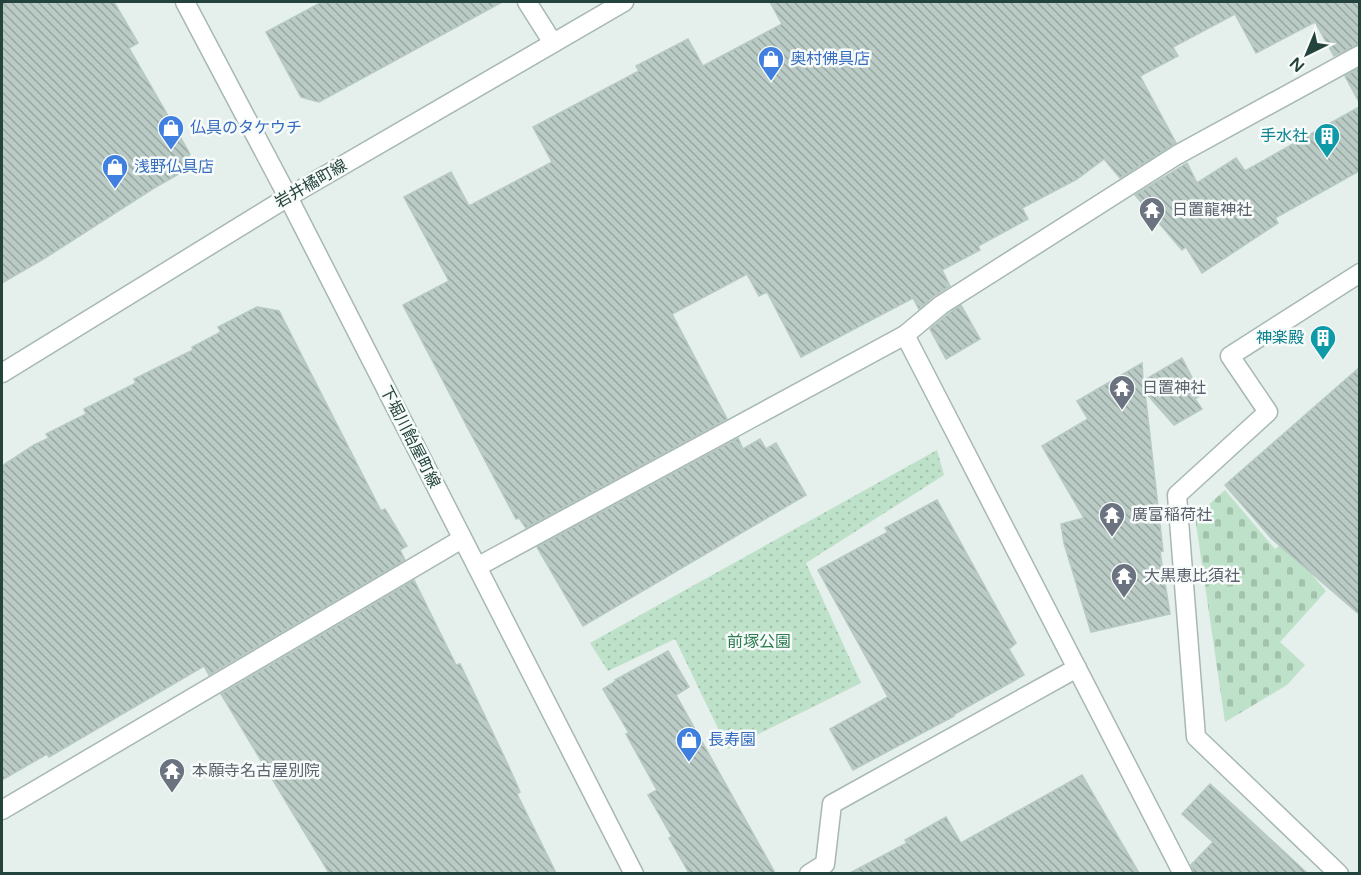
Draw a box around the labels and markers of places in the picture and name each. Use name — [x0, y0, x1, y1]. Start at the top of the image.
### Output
shop icon: 奥村佛具店 — [756, 44, 786, 82]
place label: 奥村佛具店 — [790, 49, 870, 69]
shop icon: 仏具のタケウチ — [156, 113, 186, 151]
place label: 仏具のタケウチ — [190, 118, 302, 138]
building icon: 手水社 — [1312, 121, 1342, 159]
place label: 手水社 — [1260, 126, 1308, 146]
shop icon: 浅野仏具店 — [100, 152, 130, 190]
place label: 浅野仏具店 — [134, 157, 214, 177]
temple icon: 日置龍神社 — [1137, 195, 1167, 233]
place label: 日置龍神社 — [1172, 200, 1252, 220]
building icon: 神楽殿 — [1308, 323, 1338, 361]
place label: 神楽殿 — [1256, 328, 1304, 348]
temple icon: 日置神社 — [1107, 373, 1137, 411]
place label: 日置神社 — [1142, 378, 1206, 398]
temple icon: 廣富稲荷社 — [1097, 500, 1127, 538]
place label: 廣富稲荷社 — [1132, 505, 1212, 525]
temple icon: 大黒恵比須社 — [1109, 561, 1139, 599]
place label: 大黒恵比須社 — [1144, 566, 1240, 586]
shop icon: 長寿園 — [674, 725, 704, 763]
place label: 長寿園 — [708, 730, 756, 750]
temple icon: 本願寺名古屋別院 — [157, 756, 187, 794]
place label: 本願寺名古屋別院 — [192, 761, 320, 781]

